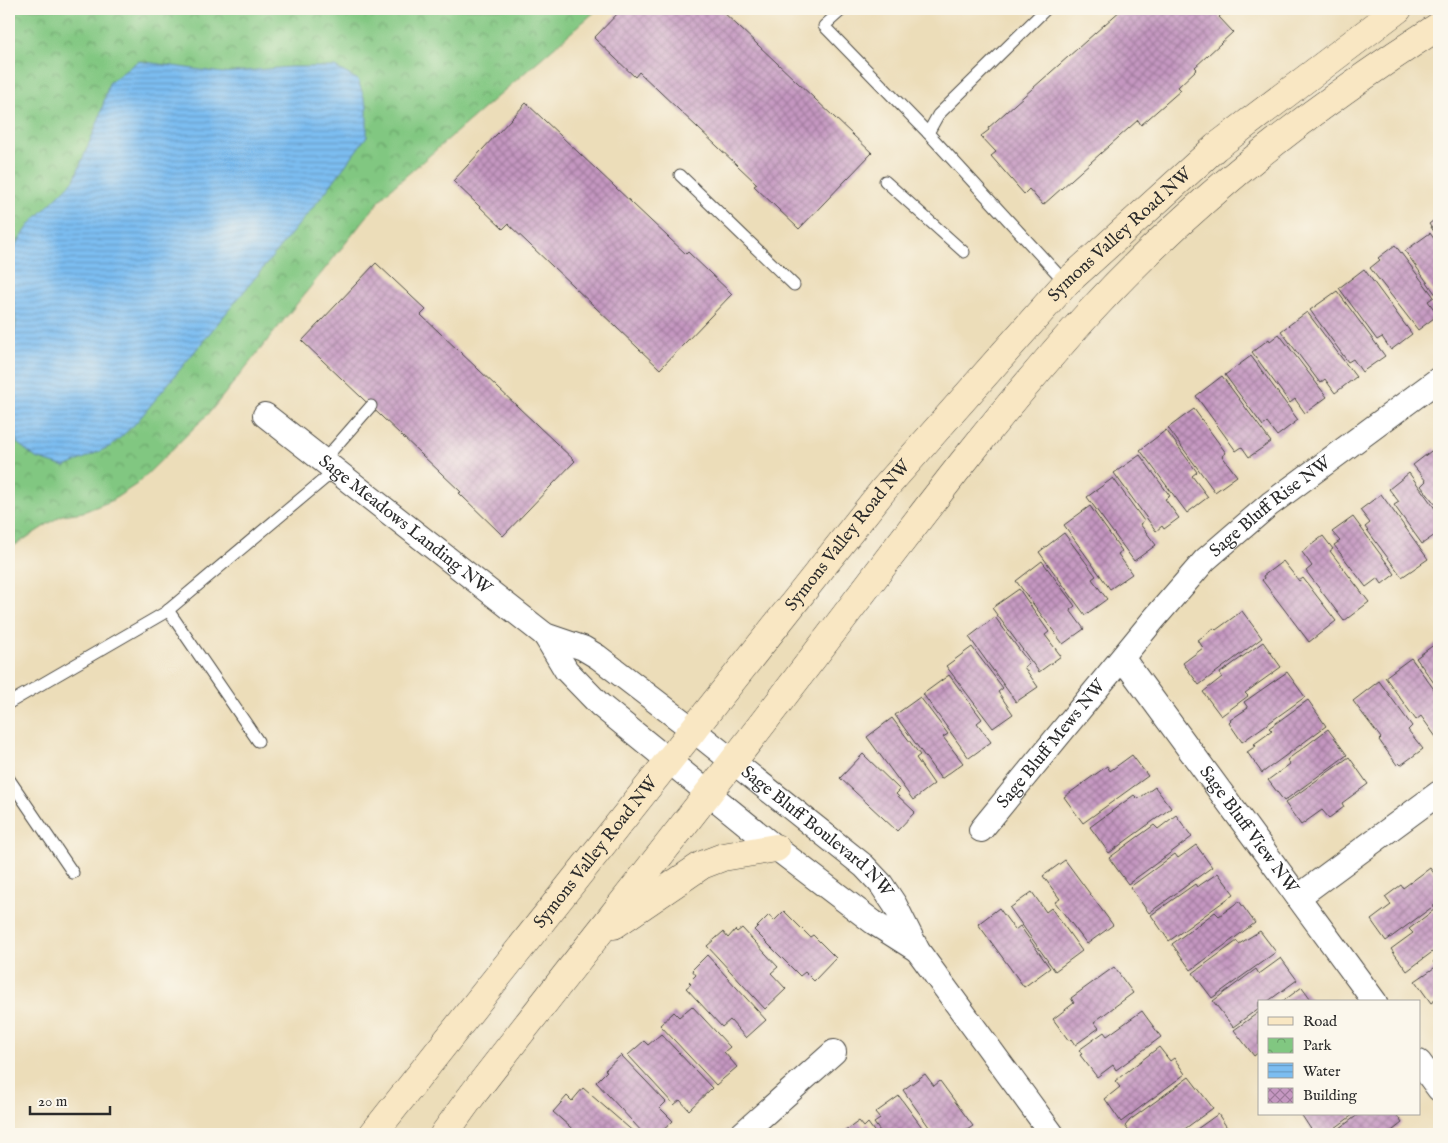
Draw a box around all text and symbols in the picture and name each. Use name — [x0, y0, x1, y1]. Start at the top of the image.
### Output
street label: Symons Valley Road NW — [1043, 162, 1197, 307]
street label: Sage Meadows Landing NW — [314, 450, 497, 601]
street label: Sage Bluff Rise NW — [1205, 451, 1336, 563]
street label: Symons Valley Road NW — [780, 454, 916, 616]
street label: Sage Bluff Mews NW — [992, 674, 1111, 813]
street label: Sage Bluff Boulevard NW — [736, 761, 898, 902]
street label: Sage Bluff View NW — [1194, 761, 1304, 899]
street label: Symons Valley Road NW — [529, 771, 664, 933]
legend — [1258, 1000, 1420, 1116]
text: Road — [1303, 1012, 1338, 1031]
text: Park — [1303, 1036, 1333, 1055]
text: Water — [1303, 1062, 1341, 1081]
scale bar — [30, 1083, 110, 1115]
text: Building — [1303, 1086, 1358, 1105]
text: 20 m — [38, 1092, 68, 1111]

